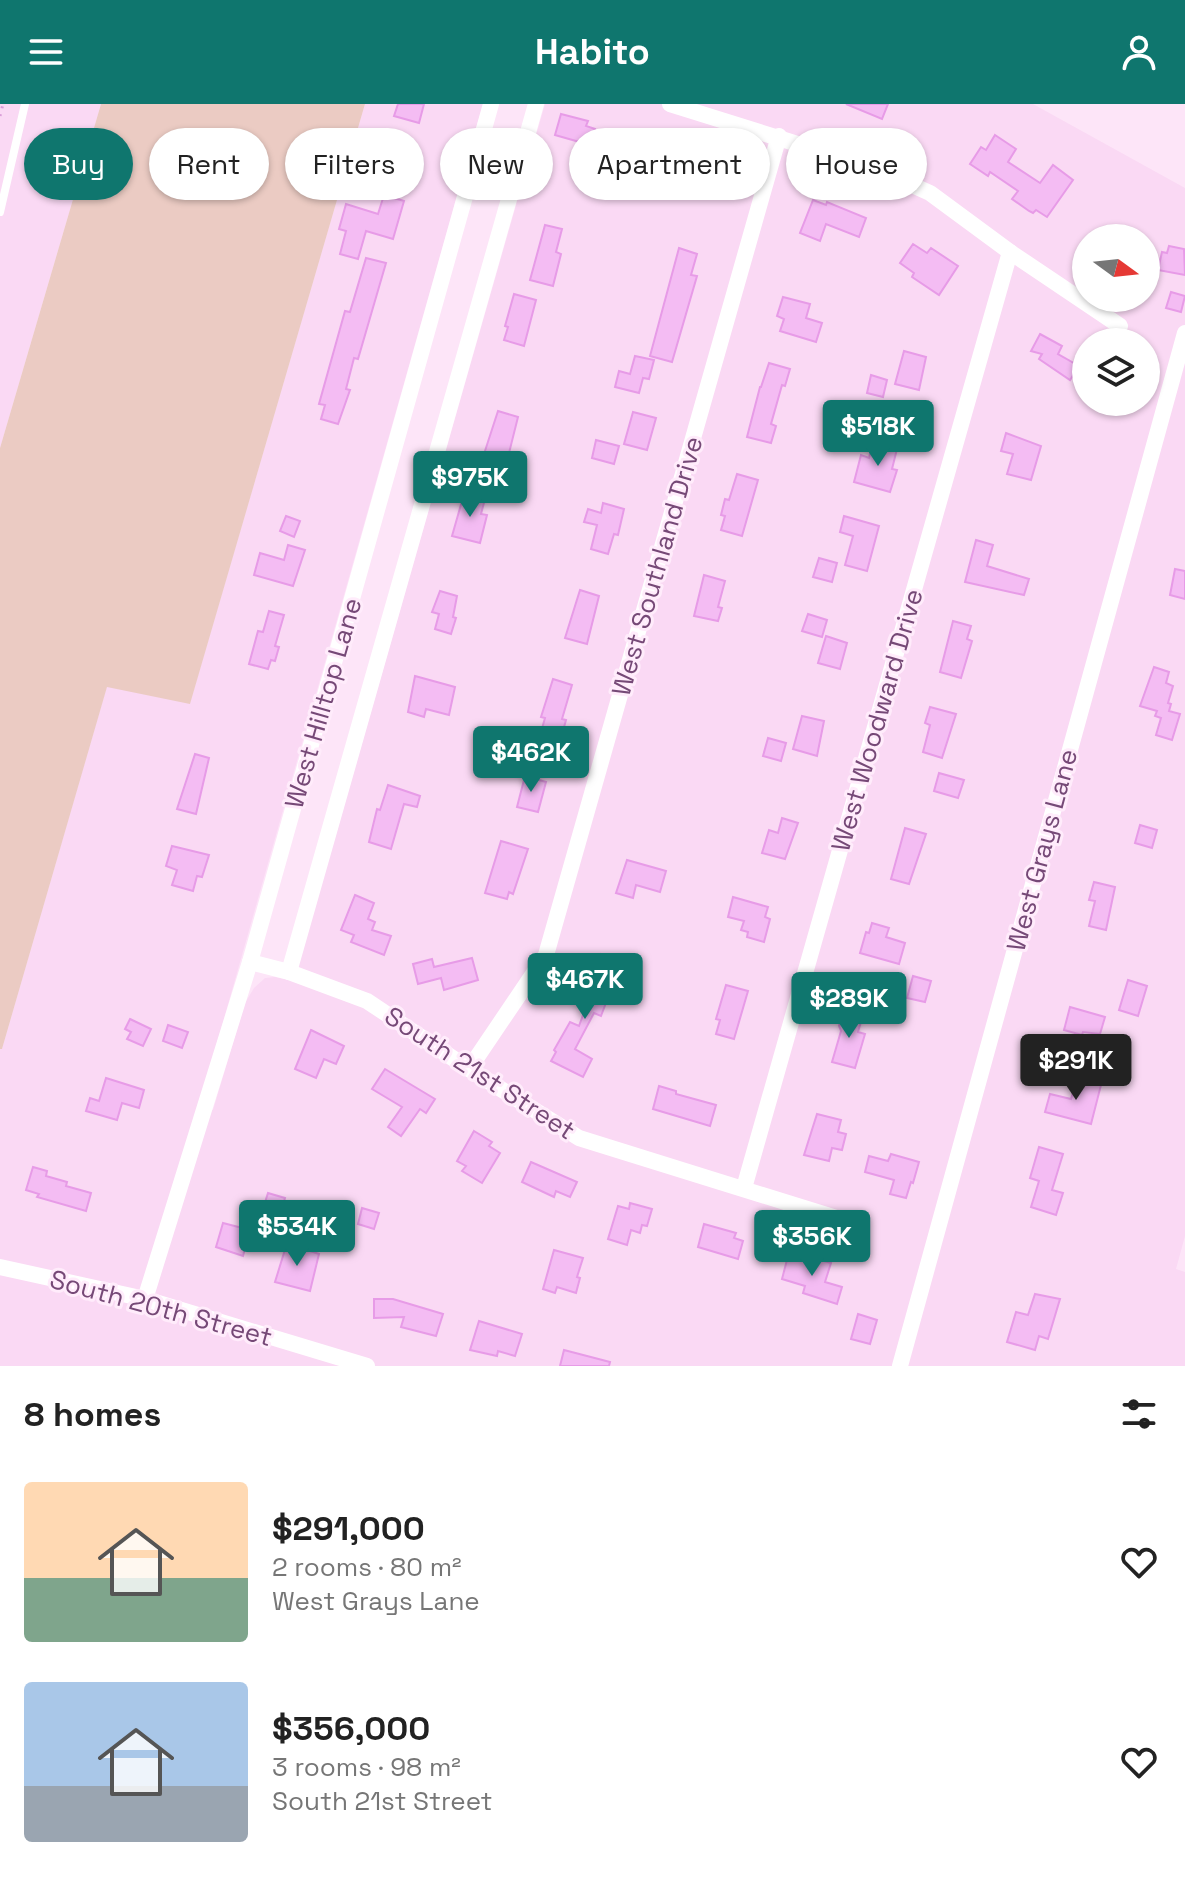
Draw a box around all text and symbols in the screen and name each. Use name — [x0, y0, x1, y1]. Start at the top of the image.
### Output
text: Habito — [535, 29, 650, 75]
icon: menu — [24, 30, 68, 74]
icon: person — [1117, 30, 1161, 74]
chip: Buy — [24, 128, 133, 200]
chip: Rent — [149, 128, 269, 200]
chip: Filters — [285, 128, 424, 200]
chip: New — [440, 128, 553, 200]
chip: Apartment — [569, 128, 770, 200]
chip: House — [786, 128, 927, 200]
north arrow — [1072, 224, 1160, 312]
map controls — [1072, 224, 1160, 416]
button: layers — [1072, 328, 1160, 416]
pin: $518K — [822, 400, 934, 468]
text: $518K — [841, 409, 915, 443]
street label: West Southland Drive — [604, 432, 710, 700]
pin: $975K — [414, 451, 526, 519]
text: $975K — [431, 460, 509, 494]
street label: West Woodward Drive — [823, 585, 931, 855]
street label: West Hilltop Lane — [277, 594, 369, 812]
pin: $462K — [475, 726, 587, 794]
text: $462K — [491, 735, 571, 769]
street label: West Grays Lane — [999, 745, 1085, 955]
pin: $467K — [529, 953, 641, 1021]
text: $467K — [546, 962, 624, 996]
pin: $289K — [793, 972, 905, 1040]
text: $289K — [809, 981, 889, 1015]
street label: South 21st Street — [378, 999, 582, 1147]
pin: $291K — [1020, 1034, 1132, 1102]
text: $291K — [1038, 1043, 1114, 1077]
pin: $534K — [241, 1200, 353, 1268]
text: $534K — [257, 1209, 337, 1243]
pin: $356K — [756, 1210, 868, 1278]
text: $356K — [772, 1219, 852, 1253]
street label: South 20th Street — [46, 1262, 276, 1354]
icon: filters — [1117, 1392, 1161, 1436]
text: 8 homes — [24, 1393, 161, 1436]
text: $291,000 — [272, 1507, 425, 1550]
icon: home — [88, 1514, 184, 1610]
icon: heart — [1117, 1540, 1161, 1584]
text: 2 rooms · 80 m² — [272, 1550, 462, 1584]
text: West Grays Lane — [272, 1584, 480, 1618]
text: $356,000 — [272, 1707, 430, 1750]
icon: home — [88, 1714, 184, 1810]
icon: heart — [1117, 1740, 1161, 1784]
text: 3 rooms · 98 m² — [272, 1750, 461, 1784]
text: South 21st Street — [272, 1784, 493, 1818]

